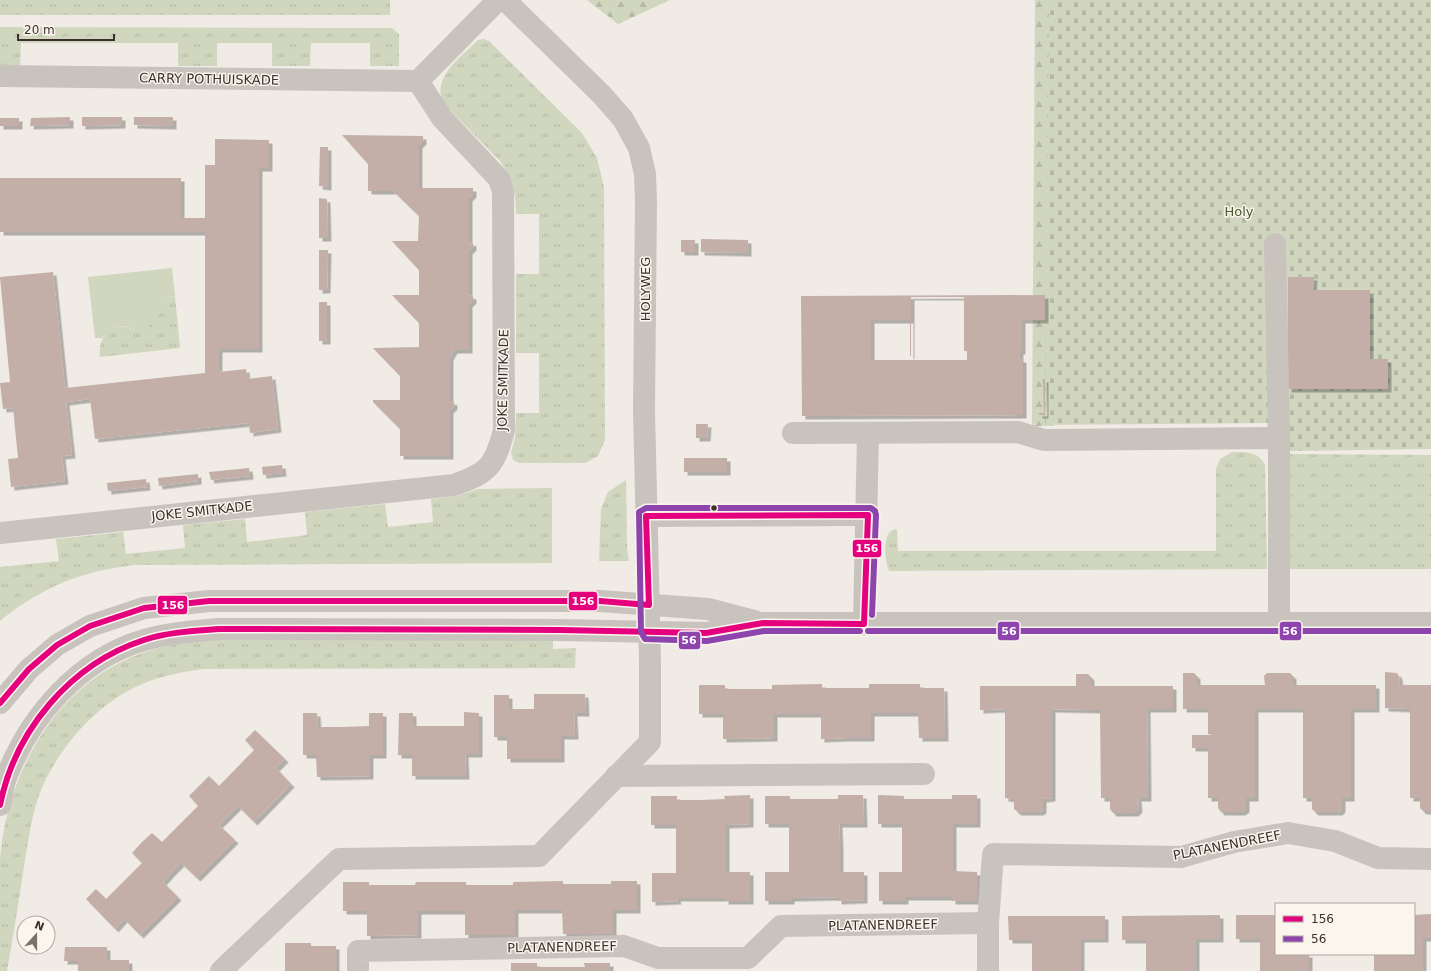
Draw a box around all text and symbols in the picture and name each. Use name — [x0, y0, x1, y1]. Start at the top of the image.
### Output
scale bar — [18, 16, 114, 42]
text: 20 m — [24, 23, 55, 37]
street label: CARRY POTHUISKADE — [139, 70, 279, 88]
park label: Holy — [1224, 204, 1254, 219]
street label: HOLYWEG — [638, 257, 653, 321]
street label: JOKE SMITKADE — [495, 329, 511, 432]
street label: JOKE SMITKADE — [150, 498, 253, 524]
unlabelled marker — [709, 503, 719, 513]
line badge: 156 — [852, 539, 882, 558]
text: 156 — [856, 542, 879, 555]
line badge: 156 — [568, 591, 598, 611]
line badge: 156 — [157, 595, 188, 615]
text: 156 — [572, 595, 595, 608]
text: 156 — [162, 599, 185, 612]
line badge: 56 — [997, 621, 1020, 641]
line badge: 56 — [1279, 621, 1302, 641]
text: 56 — [1001, 625, 1017, 638]
text: 56 — [1282, 625, 1298, 638]
line badge: 56 — [678, 631, 701, 650]
text: 56 — [681, 634, 697, 647]
street label: PLATANENDREEF — [1172, 827, 1282, 863]
legend — [1275, 903, 1415, 955]
text: 156 — [1311, 912, 1334, 926]
north arrow — [16, 915, 56, 955]
street label: PLATANENDREEF — [828, 917, 938, 933]
text: N — [33, 918, 46, 934]
text: 56 — [1311, 932, 1326, 946]
street label: PLATANENDREEF — [507, 939, 617, 955]

